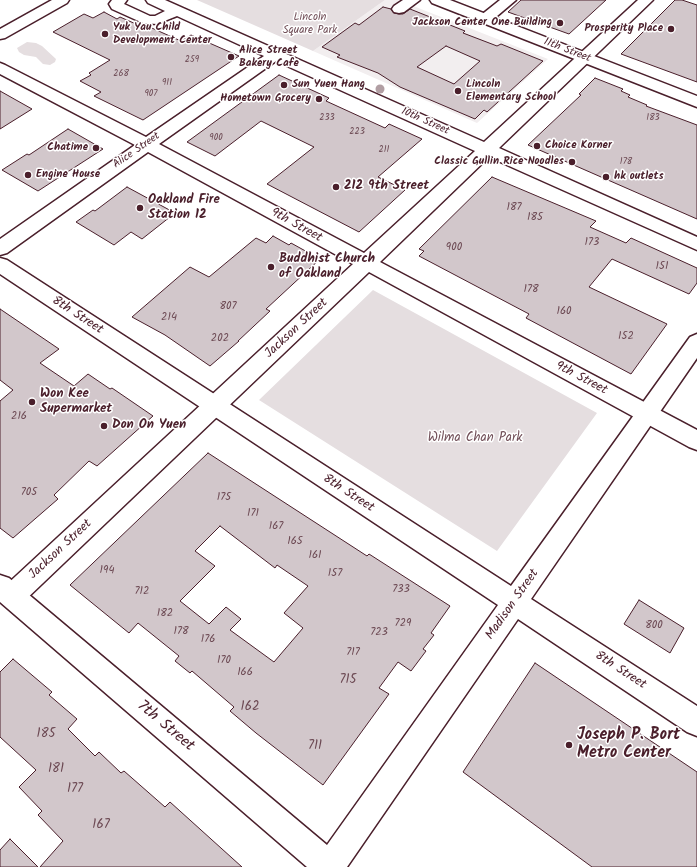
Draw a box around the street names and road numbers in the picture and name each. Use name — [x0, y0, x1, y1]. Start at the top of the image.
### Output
street label: 11th Street — [542, 36, 592, 66]
street label: 10th Street — [399, 106, 451, 138]
street label: Alice Street — [111, 130, 163, 172]
street label: 9th Street — [268, 205, 324, 247]
street label: 8th Street — [48, 294, 106, 338]
street label: Jackson Street — [262, 296, 332, 362]
street label: 9th Street — [552, 359, 610, 399]
street label: 8th Street — [319, 472, 377, 516]
street label: Jackson Street — [26, 517, 96, 583]
street label: Madison Street — [483, 567, 543, 643]
street label: 8th Street — [591, 649, 649, 693]
street label: 7th Street — [132, 697, 198, 757]

